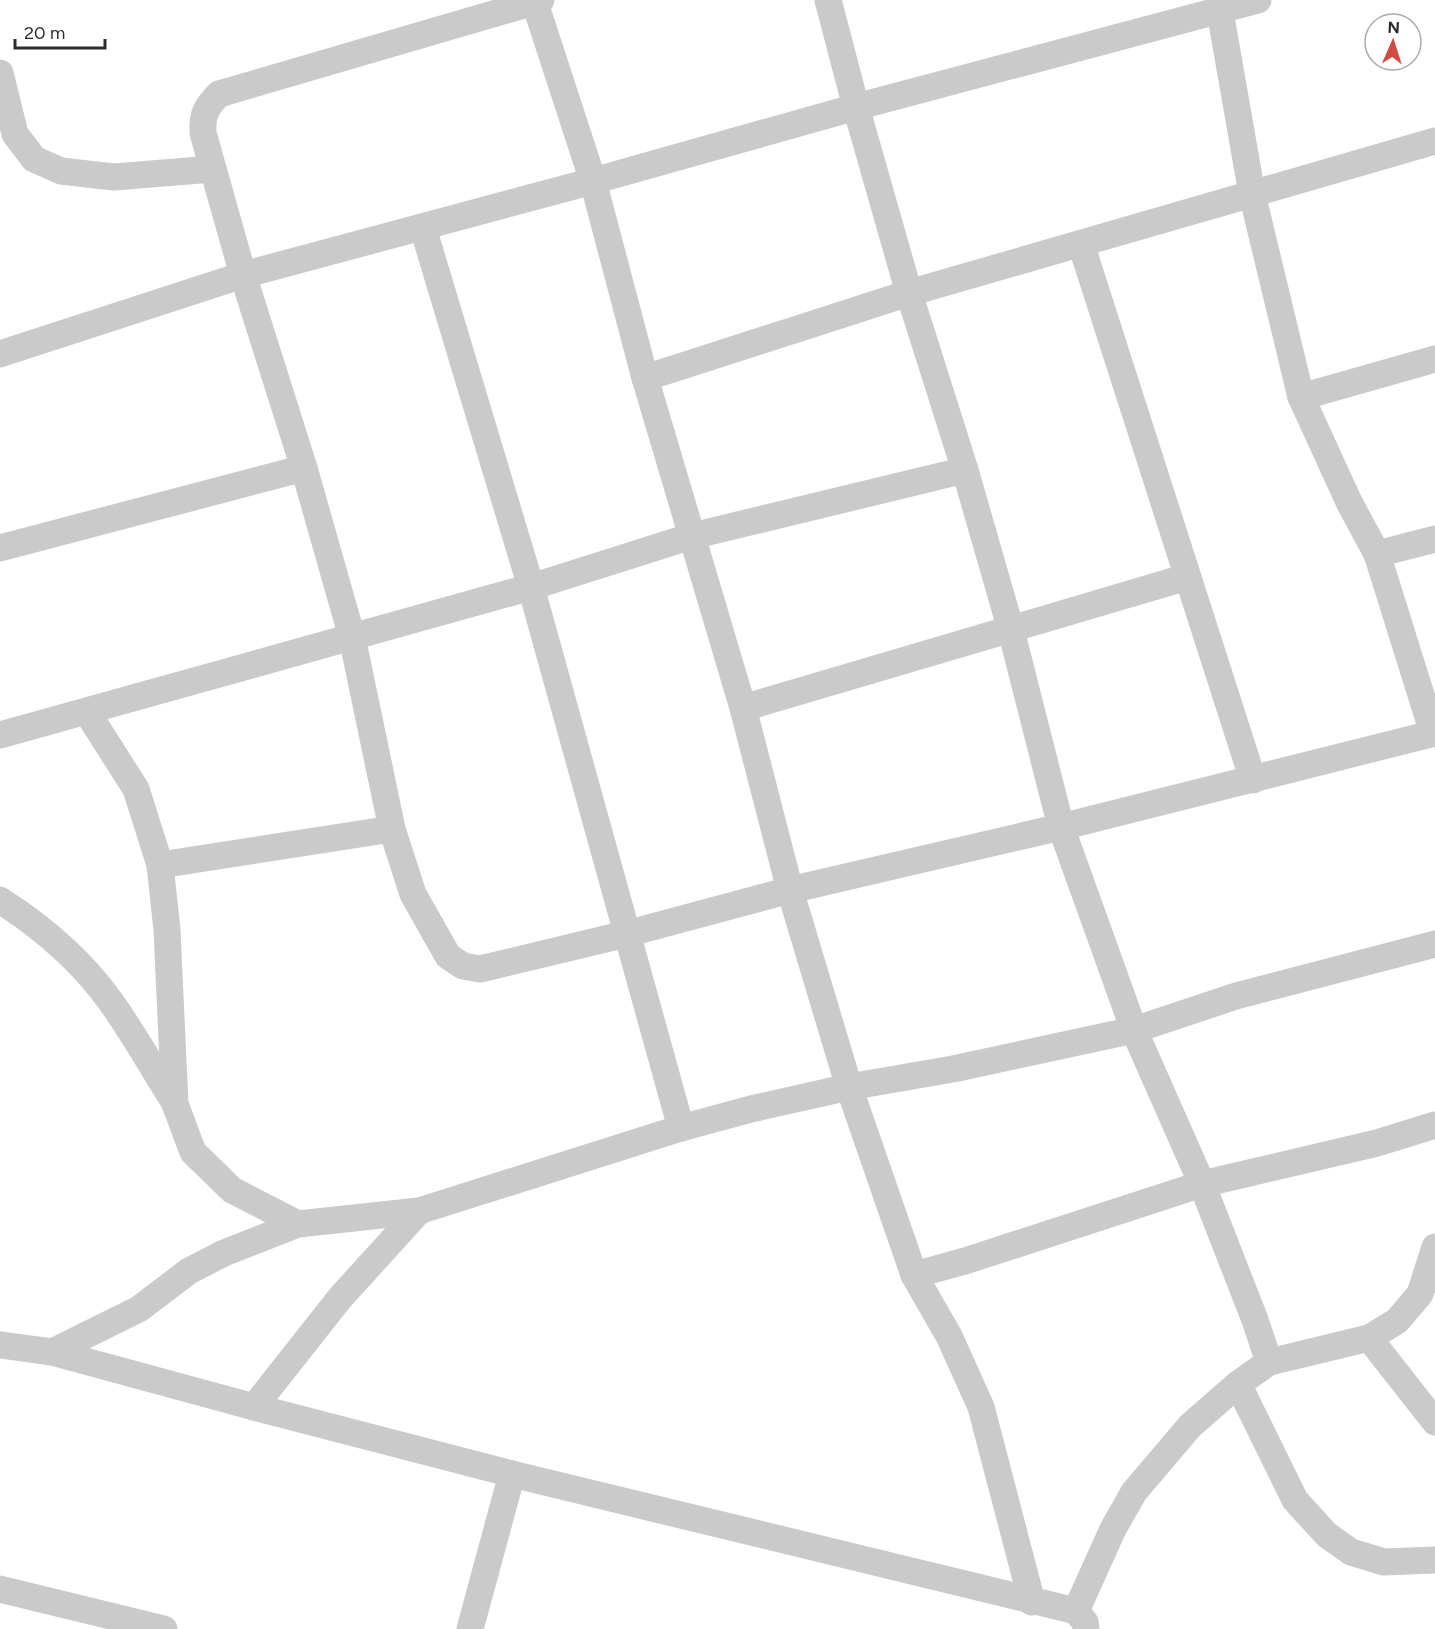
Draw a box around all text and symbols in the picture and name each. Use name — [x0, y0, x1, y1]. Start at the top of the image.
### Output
scale bar — [15, 12, 105, 50]
north arrow — [1363, 12, 1423, 72]
text: N — [1387, 18, 1400, 37]
text: 20 m — [24, 22, 65, 44]

